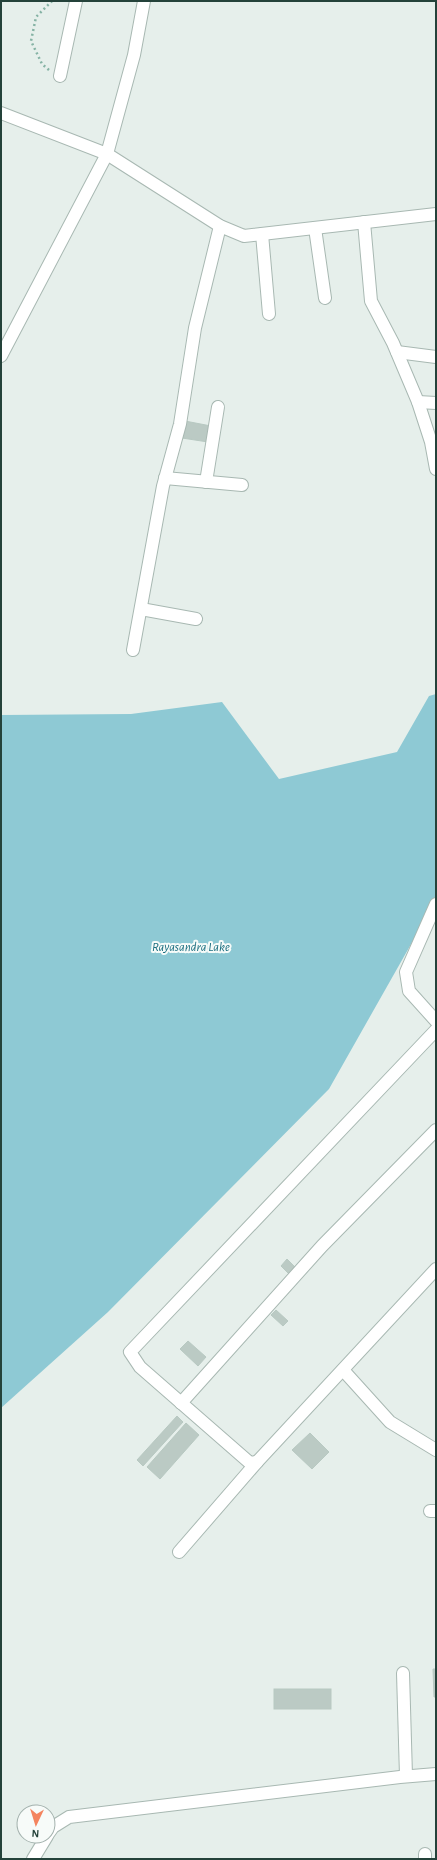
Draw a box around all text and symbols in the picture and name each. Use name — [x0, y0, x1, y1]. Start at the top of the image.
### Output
water label: Rayasandra Lake — [152, 941, 230, 954]
north arrow — [16, 1804, 56, 1844]
text: N — [31, 1828, 40, 1839]

